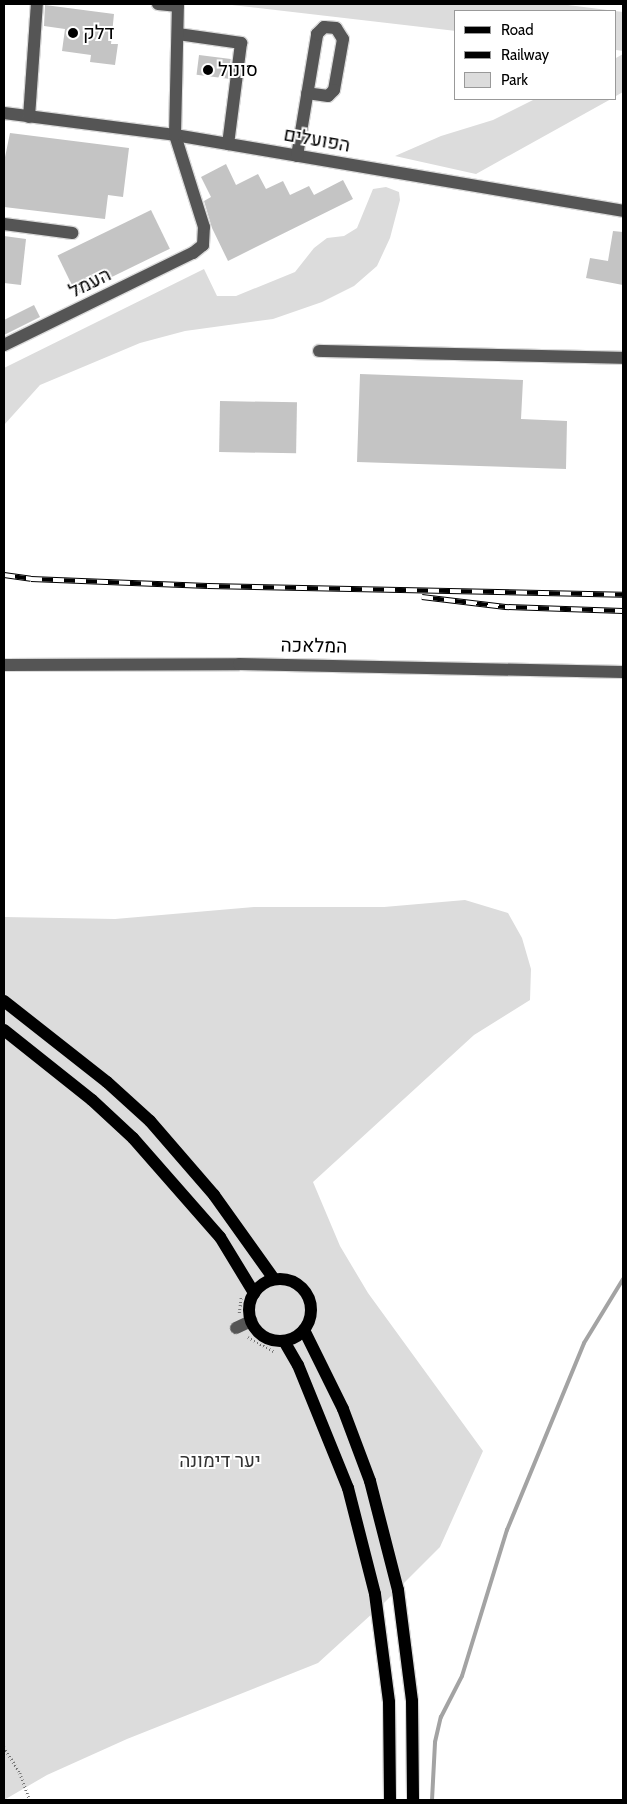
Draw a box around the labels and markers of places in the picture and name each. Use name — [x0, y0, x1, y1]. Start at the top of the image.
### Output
place label: דלק — [83, 22, 114, 44]
marker: דלק — [67, 27, 79, 39]
place label: סונול — [218, 59, 258, 81]
marker: סונול — [202, 64, 214, 76]

